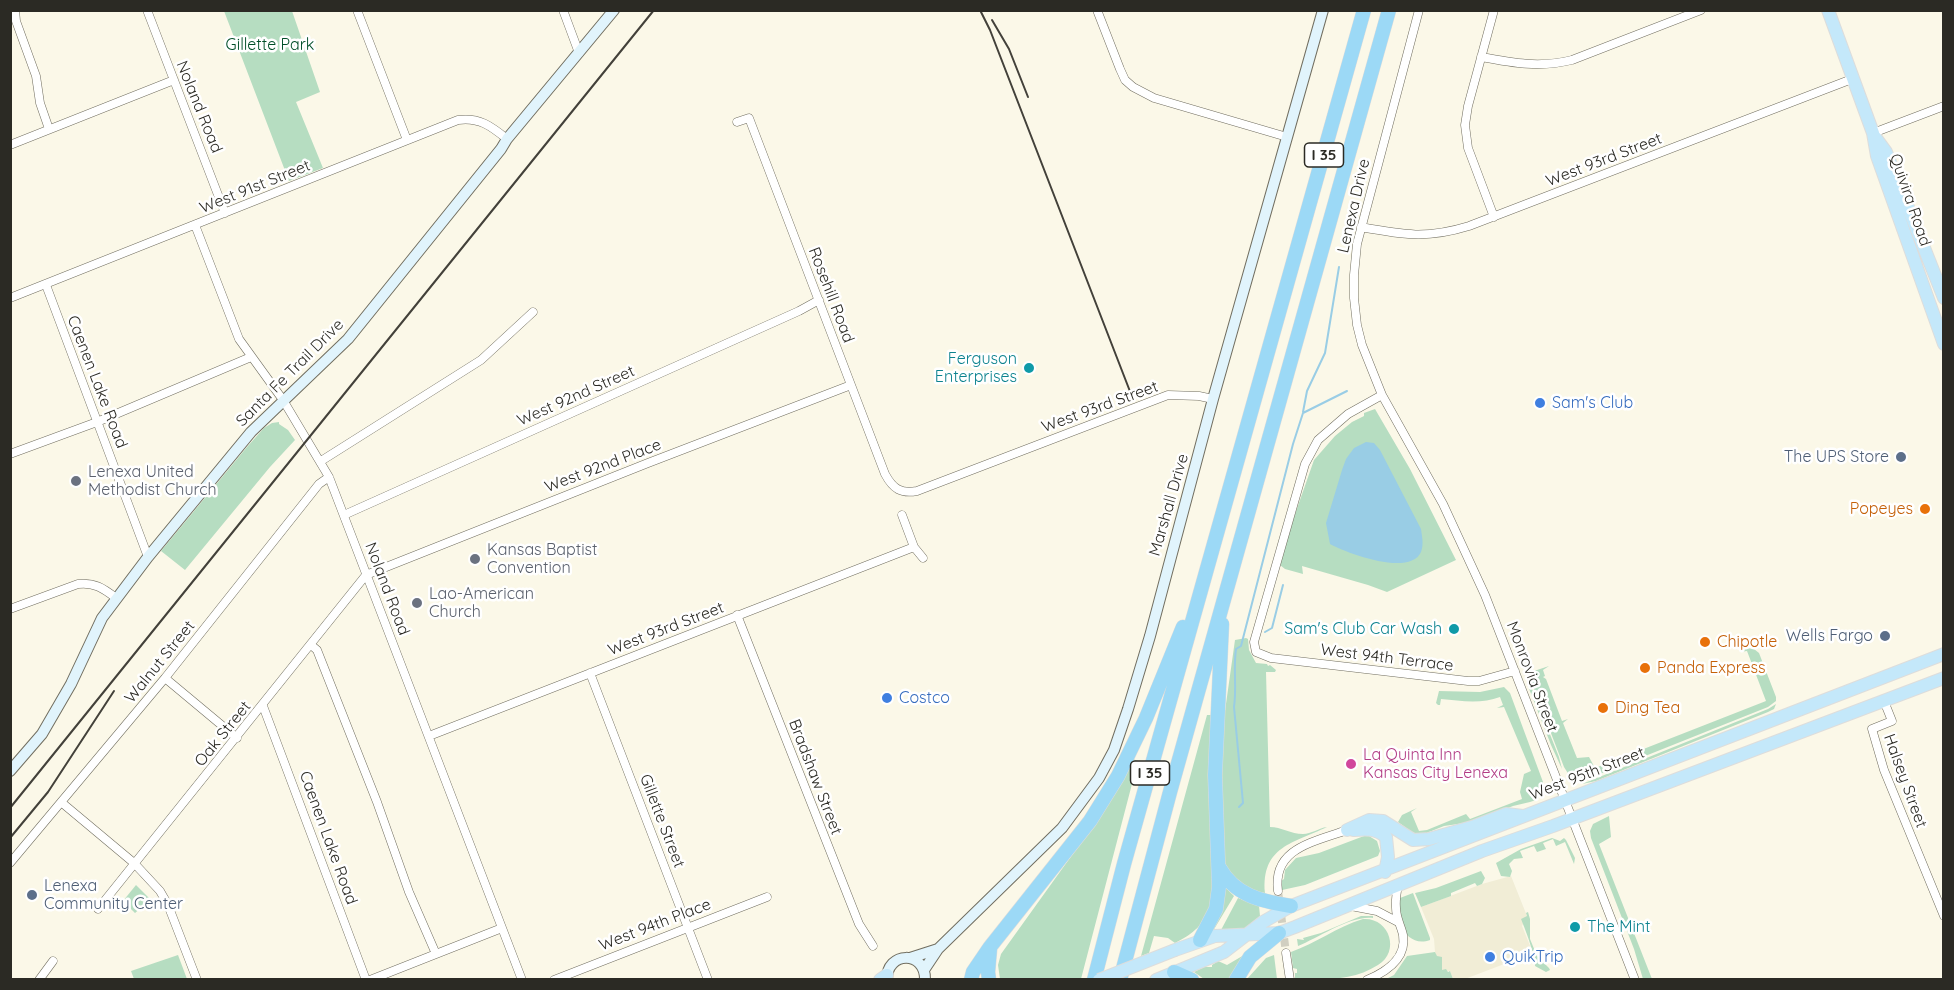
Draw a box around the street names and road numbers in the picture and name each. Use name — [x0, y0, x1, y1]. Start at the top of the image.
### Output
street label: Noland Road — [172, 58, 226, 156]
street label: West 93rd Street — [1543, 129, 1665, 191]
road number: I 35 — [1304, 143, 1344, 167]
street label: Quivira Road — [1885, 151, 1935, 249]
street label: West 91st Street — [197, 156, 313, 218]
street label: Lenexa Drive — [1334, 157, 1374, 255]
street label: Rosehill Road — [804, 245, 858, 345]
street label: Caenen Lake Road — [63, 313, 131, 451]
street label: Santa Fe Trail Drive — [232, 315, 348, 431]
street label: West 92nd Street — [514, 362, 638, 430]
street label: West 93rd Street — [1039, 377, 1161, 437]
street label: West 92nd Place — [542, 435, 664, 497]
street label: Marshall Drive — [1145, 452, 1193, 558]
street label: Noland Road — [361, 540, 413, 638]
street label: West 93rd Street — [605, 598, 727, 660]
street label: Walnut Street — [121, 617, 199, 707]
street label: Monrovia Street — [1502, 619, 1562, 735]
street label: West 94th Terrace — [1319, 640, 1455, 676]
street label: Oak Street — [191, 697, 255, 771]
street label: Bradshaw Street — [784, 717, 846, 837]
street label: Halsey Street — [1879, 731, 1931, 831]
street label: West 95th Street — [1527, 743, 1647, 805]
road number: I 35 — [1130, 761, 1170, 785]
street label: Caenen Lake Road — [295, 769, 361, 907]
street label: Gillette Street — [635, 771, 689, 871]
street label: West 94th Place — [596, 895, 714, 955]

